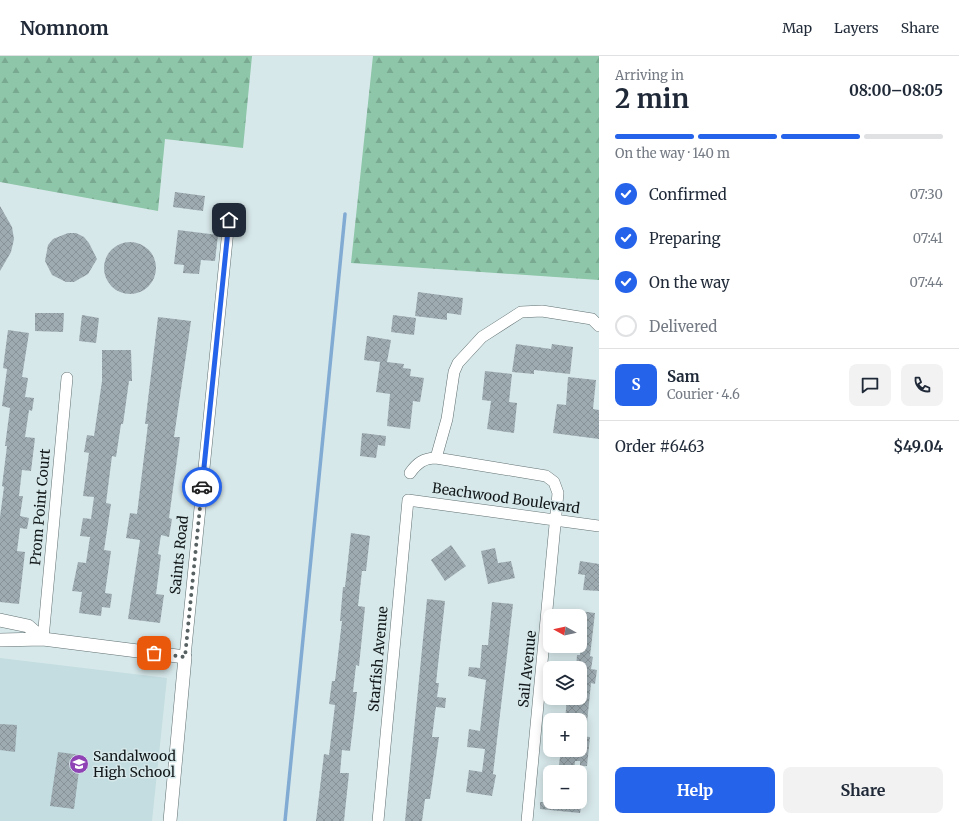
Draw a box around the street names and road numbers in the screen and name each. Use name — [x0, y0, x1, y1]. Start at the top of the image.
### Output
street label: Prom Point Court — [26, 447, 54, 566]
street label: Beachwood Boulevard — [431, 479, 582, 517]
street label: Saints Road — [166, 514, 192, 595]
street label: Starfish Avenue — [364, 605, 392, 713]
street label: Sail Avenue — [514, 630, 540, 708]

